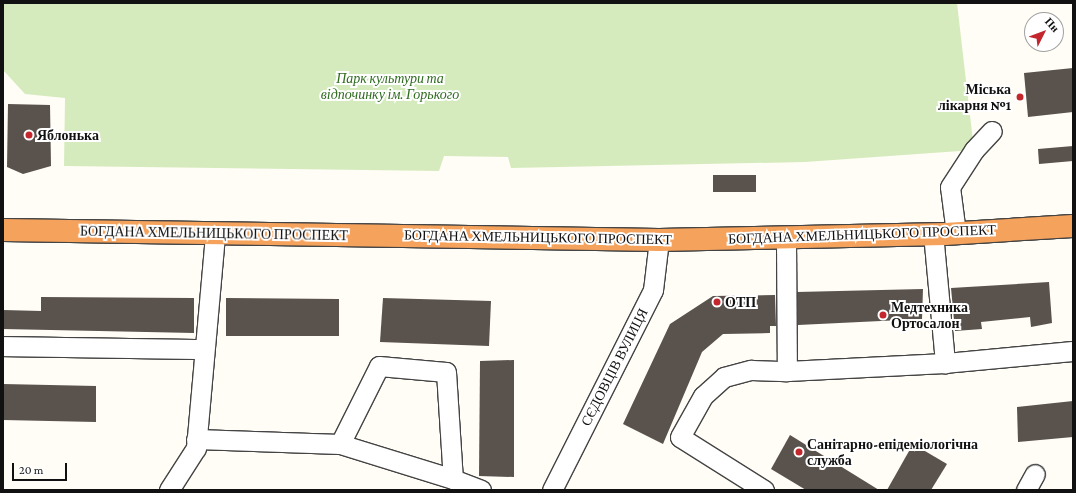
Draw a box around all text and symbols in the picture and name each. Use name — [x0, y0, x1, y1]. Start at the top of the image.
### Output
north arrow — [1024, 12, 1064, 52]
text: Пн — [1043, 15, 1062, 34]
park label: Парк культури та відпочинку ім. Горького — [321, 70, 459, 102]
place label: Міська лікарня №1 — [938, 81, 1011, 114]
marker: Міська лікарня №1 — [1014, 91, 1026, 103]
place label: Яблонька — [37, 127, 99, 143]
marker: Яблонька — [24, 130, 34, 140]
street label: БОГДАНА ХМЕЛЬНИЦЬКОГО ПРОСПЕКТ — [728, 221, 996, 247]
street label: БОГДАНА ХМЕЛЬНИЦЬКОГО ПРОСПЕКТ — [80, 222, 348, 244]
street label: БОГДАНА ХМЕЛЬНИЦЬКОГО ПРОСПЕКТ — [404, 226, 672, 248]
place label: ОТП — [725, 294, 756, 310]
marker: ОТП — [712, 297, 722, 307]
place label: Медтехника Ортосалон — [891, 299, 968, 332]
street label: СЄДОВЦІВ ВУЛИЦЯ — [577, 305, 651, 429]
marker: Медтехника Ортосалон — [878, 310, 888, 320]
place label: Санітарно-епідеміологічна служба — [807, 436, 978, 468]
marker: Санітарно-епідеміологічна служба — [794, 447, 804, 457]
scale bar — [14, 455, 69, 481]
text: 20 m — [19, 463, 43, 477]

